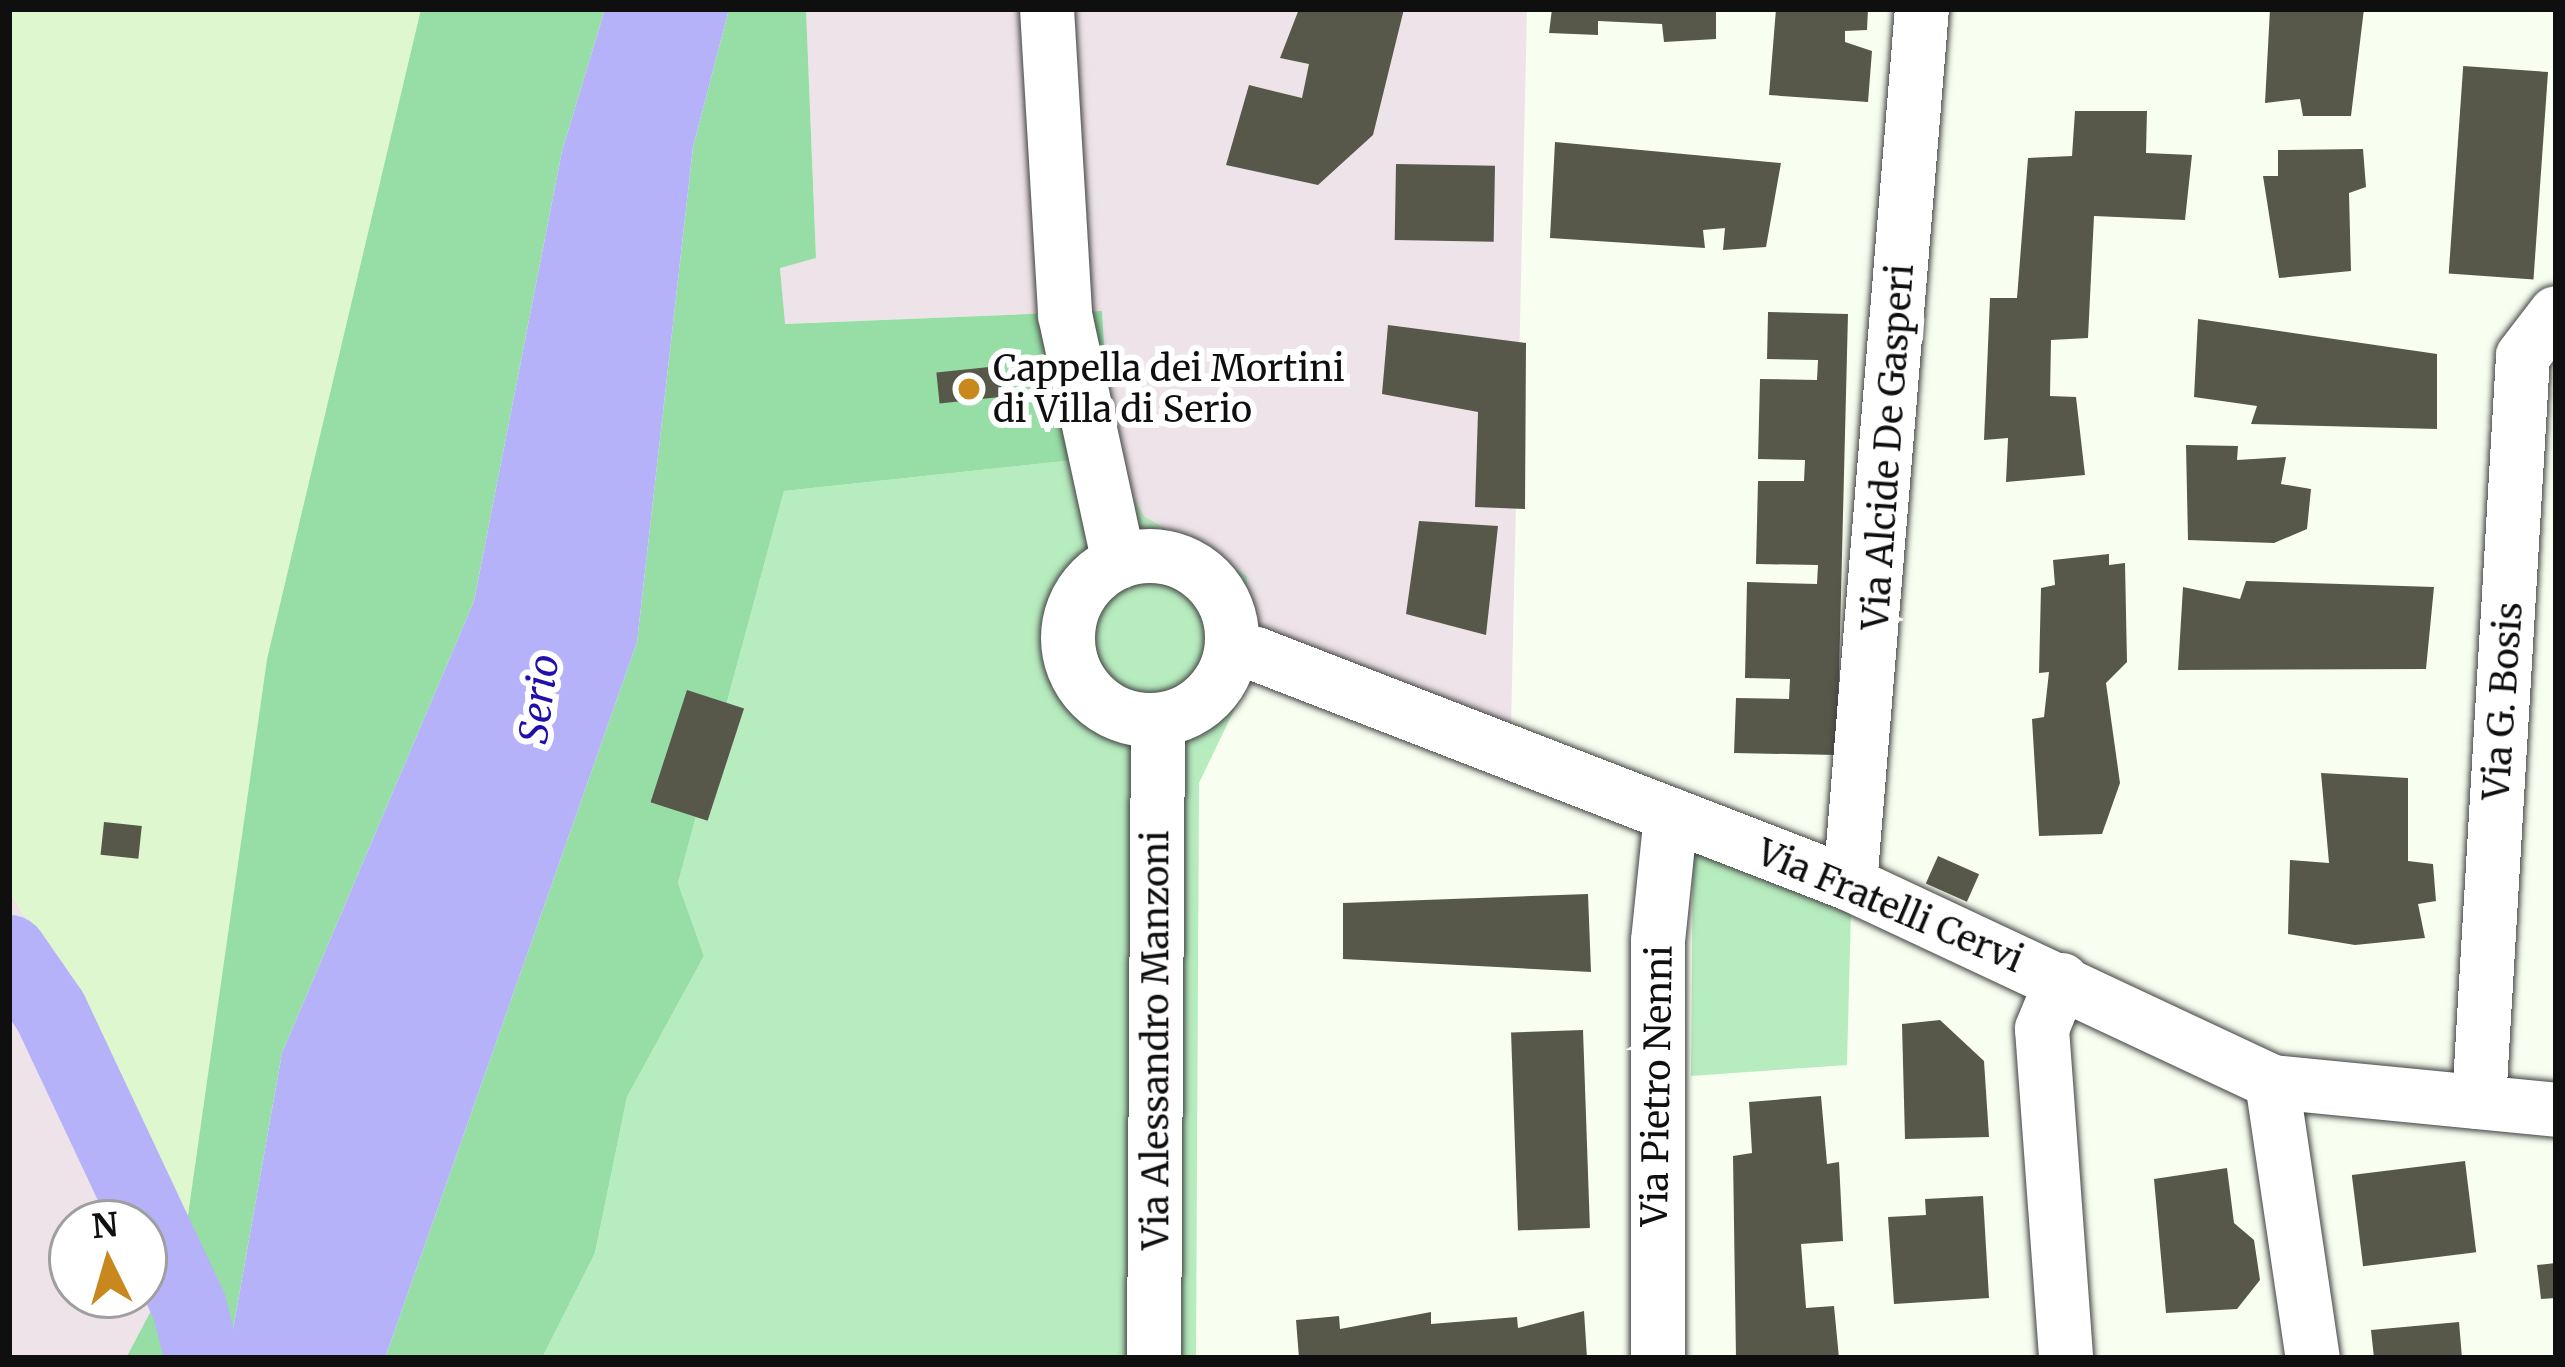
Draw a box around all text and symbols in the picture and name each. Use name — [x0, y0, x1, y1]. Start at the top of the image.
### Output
street label: Via Alcide De Gasperi — [1854, 262, 1922, 632]
place label: Cappella dei Mortini di Villa di Serio — [993, 346, 1345, 431]
marker: Cappella dei Mortini di Villa di Serio — [956, 376, 982, 402]
street label: Via G. Bosis — [2475, 600, 2531, 802]
water label: Serio — [511, 652, 569, 746]
street label: Via Alessandro Manzoni — [1134, 830, 1178, 1250]
street label: Via Fratelli Cervi — [1751, 830, 2029, 982]
street label: Via Pietro Nenni — [1633, 945, 1681, 1227]
north arrow — [48, 1199, 168, 1319]
text: N — [90, 1204, 120, 1247]

